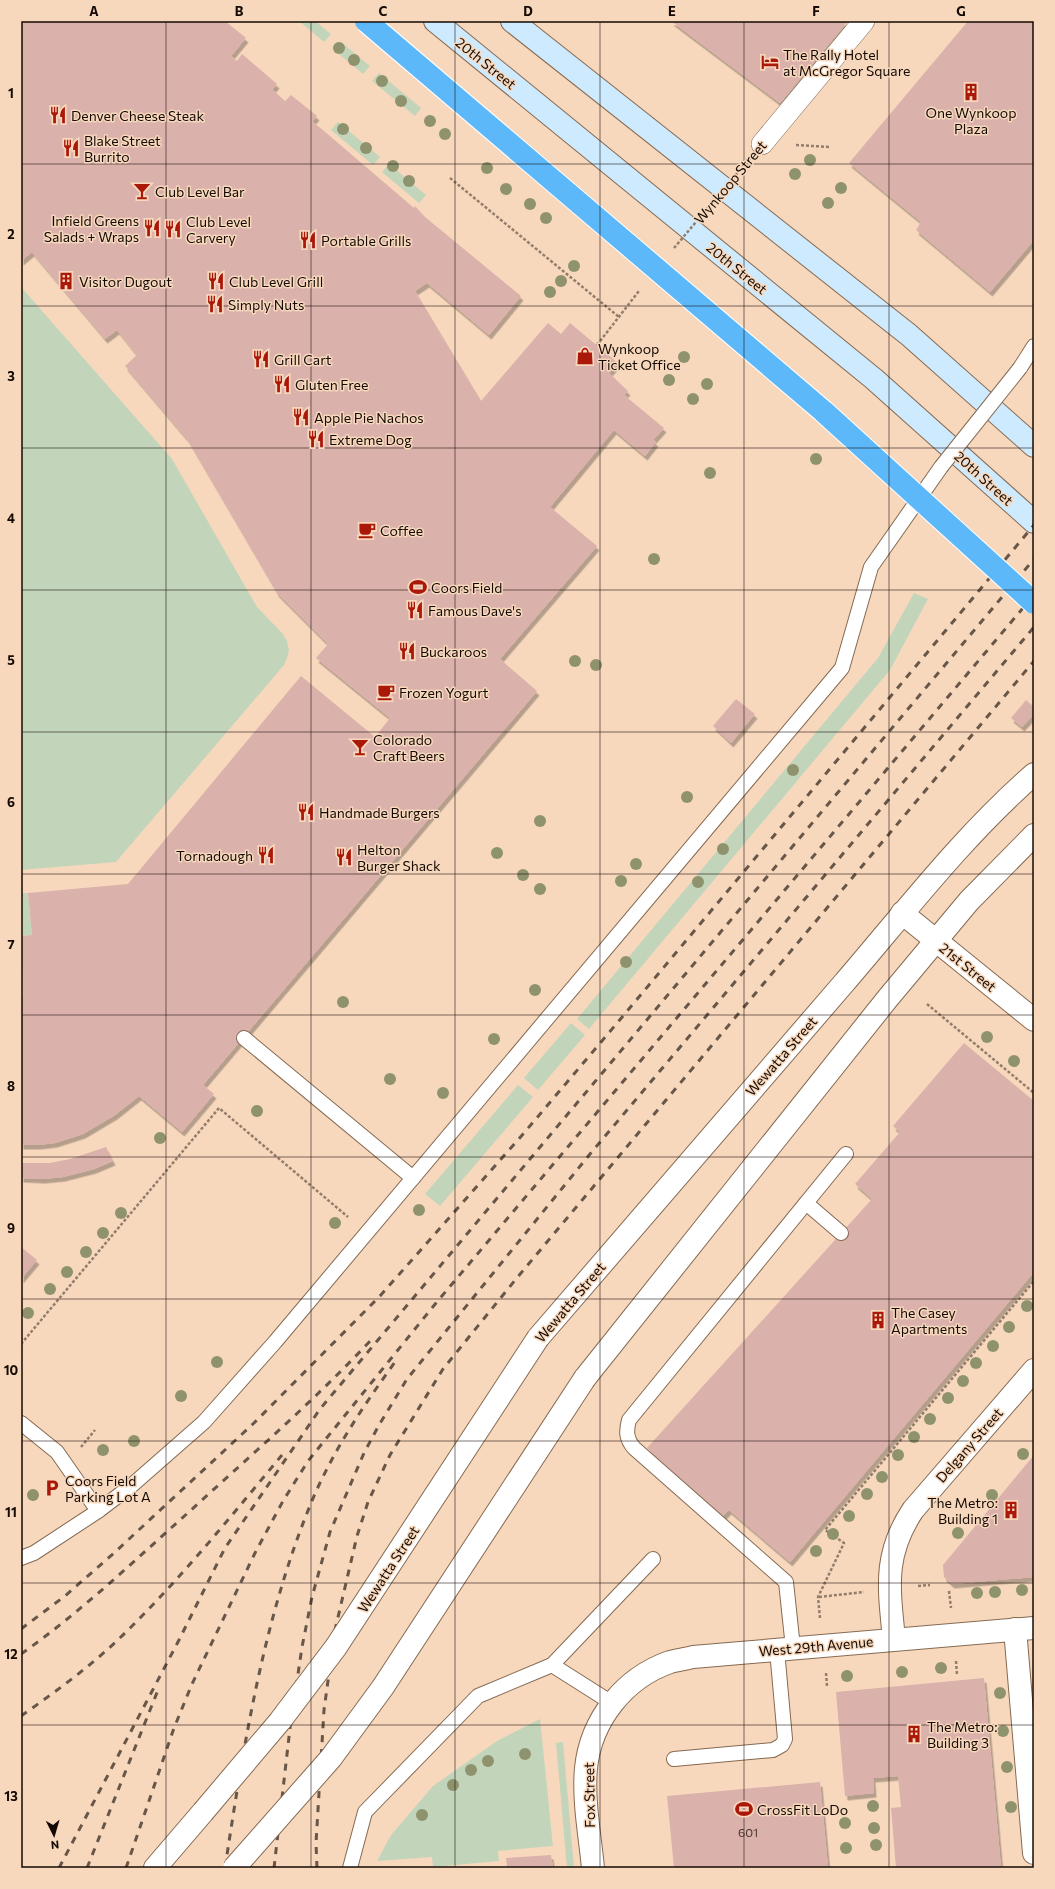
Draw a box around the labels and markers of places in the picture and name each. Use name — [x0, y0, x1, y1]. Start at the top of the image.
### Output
place label: The Rally Hotel at McGregor Square — [783, 46, 910, 79]
hotel icon: The Rally Hotel at McGregor Square — [760, 52, 780, 72]
building icon: One Wynkoop Plaza — [961, 82, 981, 102]
place label: One Wynkoop Plaza — [926, 104, 1016, 137]
restaurant icon: Denver Cheese Steak — [48, 105, 68, 125]
place label: Denver Cheese Steak — [71, 107, 204, 124]
place label: Blake Street Burrito — [84, 132, 161, 165]
restaurant icon: Blake Street Burrito — [61, 138, 81, 158]
bar icon: Club Level Bar — [132, 181, 152, 201]
place label: Club Level Bar — [155, 183, 245, 200]
place label: Infield Greens Salads + Wraps — [44, 212, 139, 245]
place label: Club Level Carvery — [186, 213, 251, 246]
restaurant icon: Infield Greens Salads + Wraps — [142, 218, 162, 238]
restaurant icon: Club Level Carvery — [163, 219, 183, 239]
restaurant icon: Portable Grills — [298, 230, 318, 250]
place label: Portable Grills — [321, 232, 411, 249]
building icon: Visitor Dugout — [56, 271, 76, 291]
restaurant icon: Club Level Grill — [206, 271, 226, 291]
place label: Visitor Dugout — [79, 273, 172, 290]
place label: Club Level Grill — [229, 273, 323, 290]
restaurant icon: Simply Nuts — [205, 294, 225, 314]
place label: Simply Nuts — [228, 296, 304, 313]
place label: Wynkoop Ticket Office — [598, 340, 681, 373]
shop icon: Wynkoop Ticket Office — [575, 346, 595, 366]
restaurant icon: Grill Cart — [251, 349, 271, 369]
place label: Grill Cart — [274, 351, 332, 368]
restaurant icon: Gluten Free — [272, 374, 292, 394]
place label: Gluten Free — [295, 376, 368, 393]
restaurant icon: Apple Pie Nachos — [291, 407, 311, 427]
place label: Apple Pie Nachos — [314, 409, 424, 426]
restaurant icon: Extreme Dog — [306, 429, 326, 449]
place label: Extreme Dog — [329, 431, 412, 448]
cafe icon: Coffee — [357, 520, 377, 540]
place label: Coffee — [380, 522, 423, 539]
sports icon: Coors Field — [408, 577, 428, 597]
place label: Coors Field — [431, 579, 502, 596]
restaurant icon: Famous Dave's — [405, 600, 425, 620]
place label: Famous Dave's — [428, 602, 522, 619]
restaurant icon: Buckaroos — [397, 641, 417, 661]
place label: Buckaroos — [420, 643, 487, 660]
cafe icon: Frozen Yogurt — [376, 682, 396, 702]
place label: Frozen Yogurt — [399, 684, 489, 701]
place label: Colorado Craft Beers — [373, 731, 445, 764]
bar icon: Colorado Craft Beers — [350, 737, 370, 757]
restaurant icon: Handmade Burgers — [296, 802, 316, 822]
place label: Handmade Burgers — [319, 804, 440, 821]
place label: Helton Burger Shack — [357, 841, 441, 874]
restaurant icon: Tornadough — [256, 845, 276, 865]
place label: Tornadough — [176, 847, 253, 864]
restaurant icon: Helton Burger Shack — [334, 847, 354, 867]
place label: The Casey Apartments — [891, 1304, 967, 1337]
building icon: The Casey Apartments — [868, 1310, 888, 1330]
place label: Coors Field Parking Lot A — [65, 1472, 151, 1505]
parking icon: Coors Field Parking Lot A — [42, 1478, 62, 1498]
place label: The Metro: Building 1 — [928, 1494, 998, 1527]
building icon: The Metro: Building 1 — [1001, 1500, 1021, 1520]
place label: The Metro: Building 3 — [927, 1718, 997, 1751]
building icon: The Metro: Building 3 — [904, 1724, 924, 1744]
sports icon: CrossFit LoDo — [734, 1799, 754, 1819]
place label: CrossFit LoDo — [757, 1801, 848, 1818]

